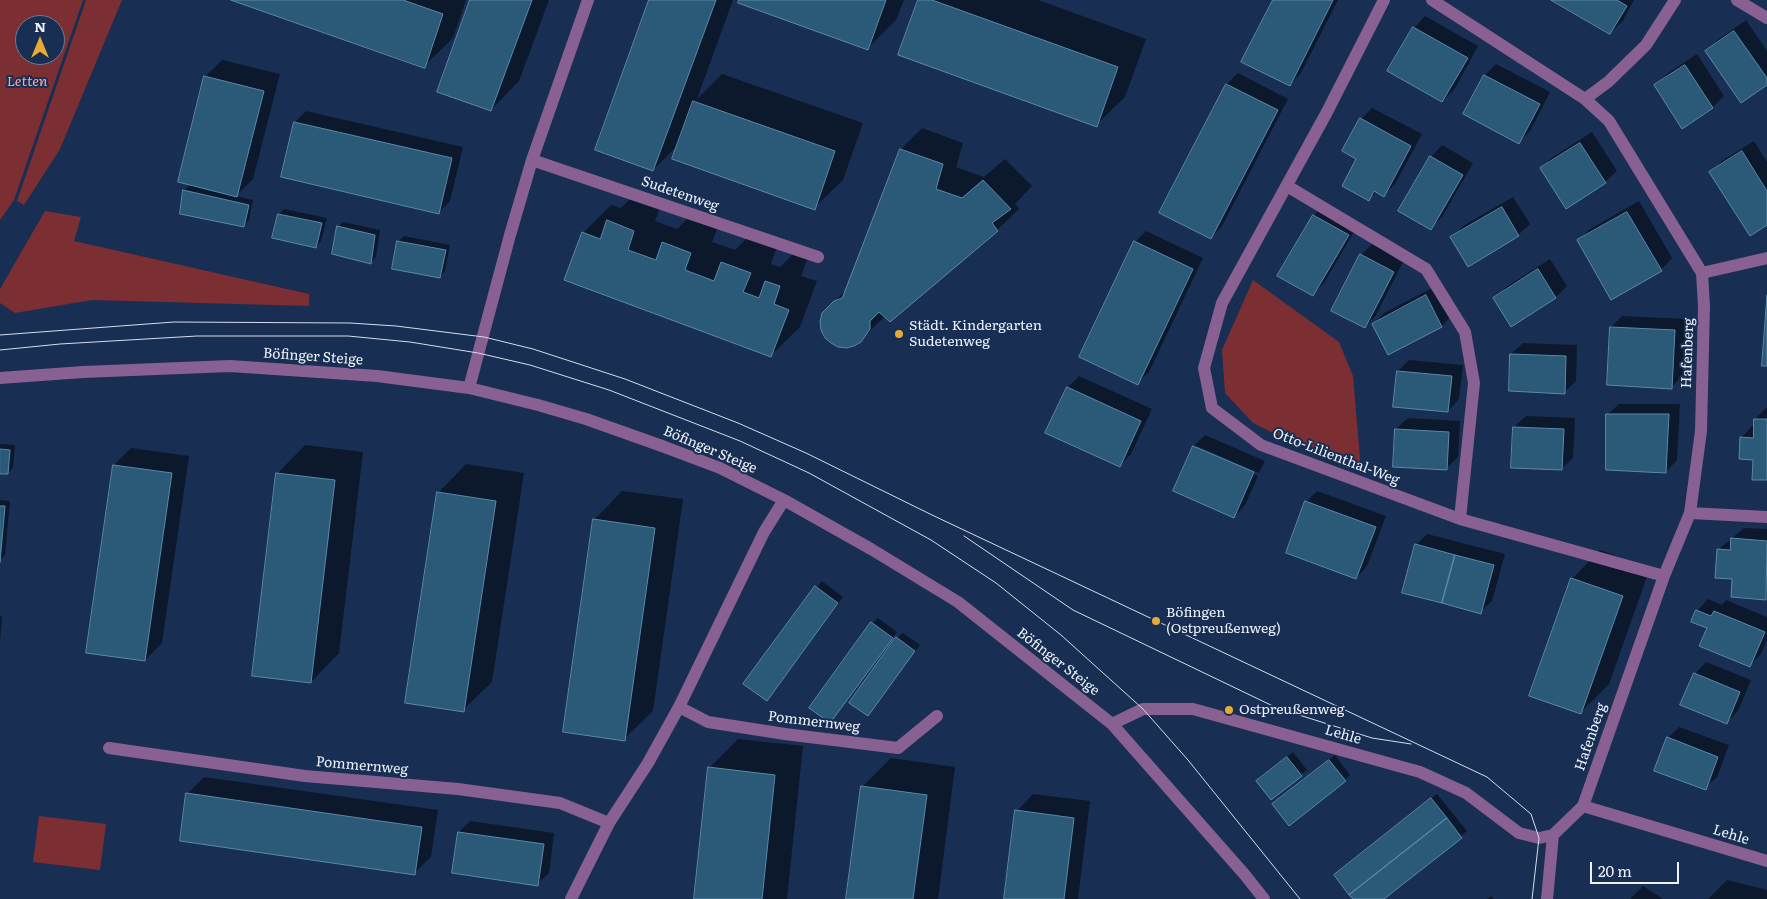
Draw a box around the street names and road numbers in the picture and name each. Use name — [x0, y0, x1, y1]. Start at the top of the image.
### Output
street label: Sudetenweg — [639, 173, 721, 215]
street label: Hafenberg — [1678, 317, 1698, 389]
street label: Böfinger Steige — [262, 345, 364, 369]
street label: Böfinger Steige — [661, 423, 759, 477]
street label: Otto-Lilienthal-Weg — [1270, 425, 1402, 489]
street label: Böfinger Steige — [1013, 625, 1103, 699]
street label: Hafenberg — [1572, 701, 1610, 773]
street label: Pommernweg — [767, 708, 861, 736]
street label: Lehle — [1323, 722, 1363, 748]
street label: Pommernweg — [315, 754, 409, 778]
street label: Lehle — [1711, 822, 1751, 848]

